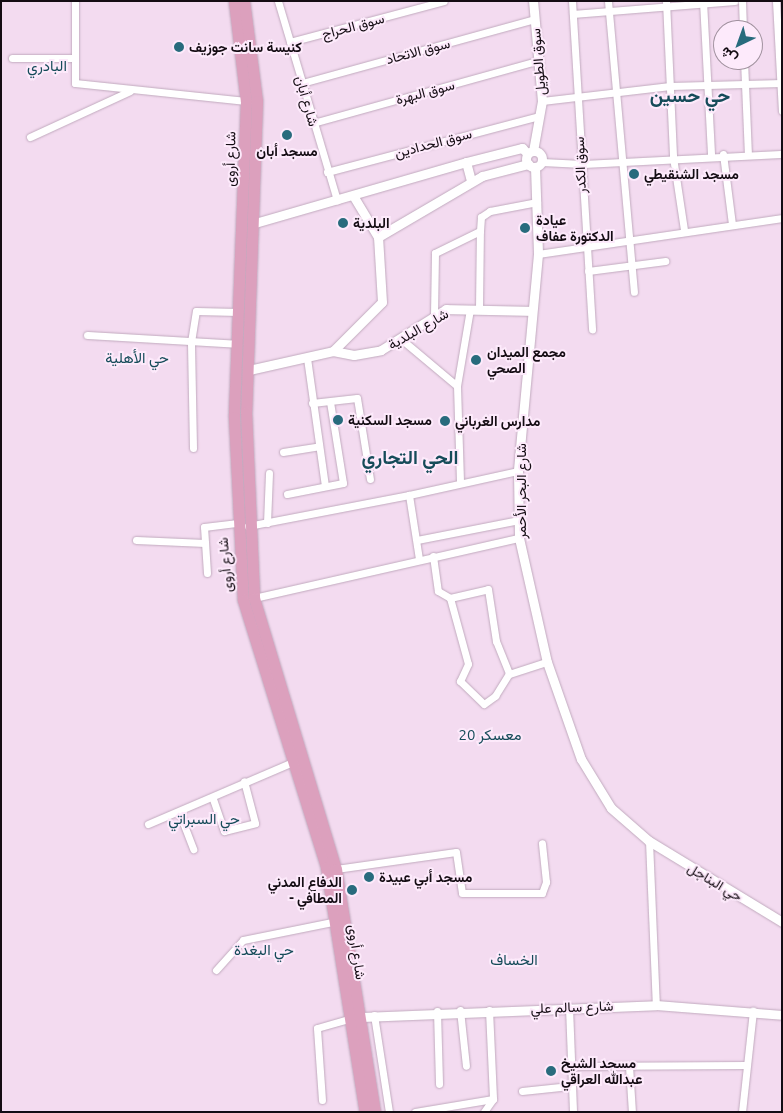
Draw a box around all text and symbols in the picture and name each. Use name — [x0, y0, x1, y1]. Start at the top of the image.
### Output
street label: سوق الحراج — [320, 10, 386, 42]
north arrow — [713, 20, 763, 70]
street label: سوق الطويل — [527, 28, 549, 96]
street label: سوق الاتحاد — [384, 34, 452, 68]
place label: كنيسة سانت جوزيف — [189, 39, 302, 55]
marker: كنيسة سانت جوزيف — [173, 41, 185, 53]
text: ش — [717, 44, 740, 67]
district label: البادري — [27, 57, 67, 75]
street label: شارع أبان — [292, 74, 322, 128]
street label: سوق البهرة — [394, 76, 456, 108]
district label: حي حسين — [650, 85, 730, 107]
street label: سوق الحدادين — [393, 125, 473, 161]
marker: مسجد أبان — [281, 129, 293, 141]
street label: شارع أروى — [221, 131, 239, 187]
street label: سوق الكدر — [571, 136, 589, 194]
place label: مسجد أبان — [256, 143, 318, 159]
place label: مسجد الشنقيطي — [644, 166, 739, 182]
marker: مسجد الشنقيطي — [628, 168, 640, 180]
place label: عيادة الدكتورة عفاف — [536, 212, 614, 244]
place label: البلدية — [353, 215, 390, 231]
marker: البلدية — [337, 217, 349, 229]
marker: عيادة الدكتورة عفاف — [518, 221, 532, 235]
street label: شارع البلدية — [385, 305, 451, 353]
place label: مجمع الميدان الصحي — [487, 344, 566, 377]
district label: حي الأهلية — [105, 349, 169, 367]
marker: مجمع الميدان الصحي — [469, 353, 483, 367]
place label: مسجد السكنية — [348, 412, 432, 428]
place label: مدارس الغرباني — [455, 413, 540, 429]
marker: مسجد السكنية — [332, 414, 344, 426]
marker: مدارس الغرباني — [439, 415, 451, 427]
street label: شارع البحر الأحمر — [513, 443, 529, 539]
district label: الحي التجاري — [362, 447, 458, 469]
street label: شارع أروى — [214, 537, 236, 593]
district label: معسكر 20 — [458, 726, 522, 744]
district label: حي السبراتي — [168, 810, 240, 828]
street label: حي البناجل — [685, 859, 745, 905]
place label: مسجد أبي عبيدة — [379, 869, 472, 885]
marker: مسجد أبي عبيدة — [363, 871, 375, 883]
place label: الدفاع المدني - المطافي — [268, 874, 342, 906]
marker: الدفاع المدني - المطافي — [346, 884, 358, 896]
street label: شارع أروى — [345, 923, 369, 981]
district label: حي البغدة — [234, 941, 294, 959]
district label: الخساف — [490, 951, 538, 969]
street label: شارع سالم علي — [530, 997, 614, 1017]
place label: مسجد الشيخ عبدالله العراقي — [561, 1055, 642, 1088]
marker: مسجد الشيخ عبدالله العراقي — [545, 1065, 557, 1077]

